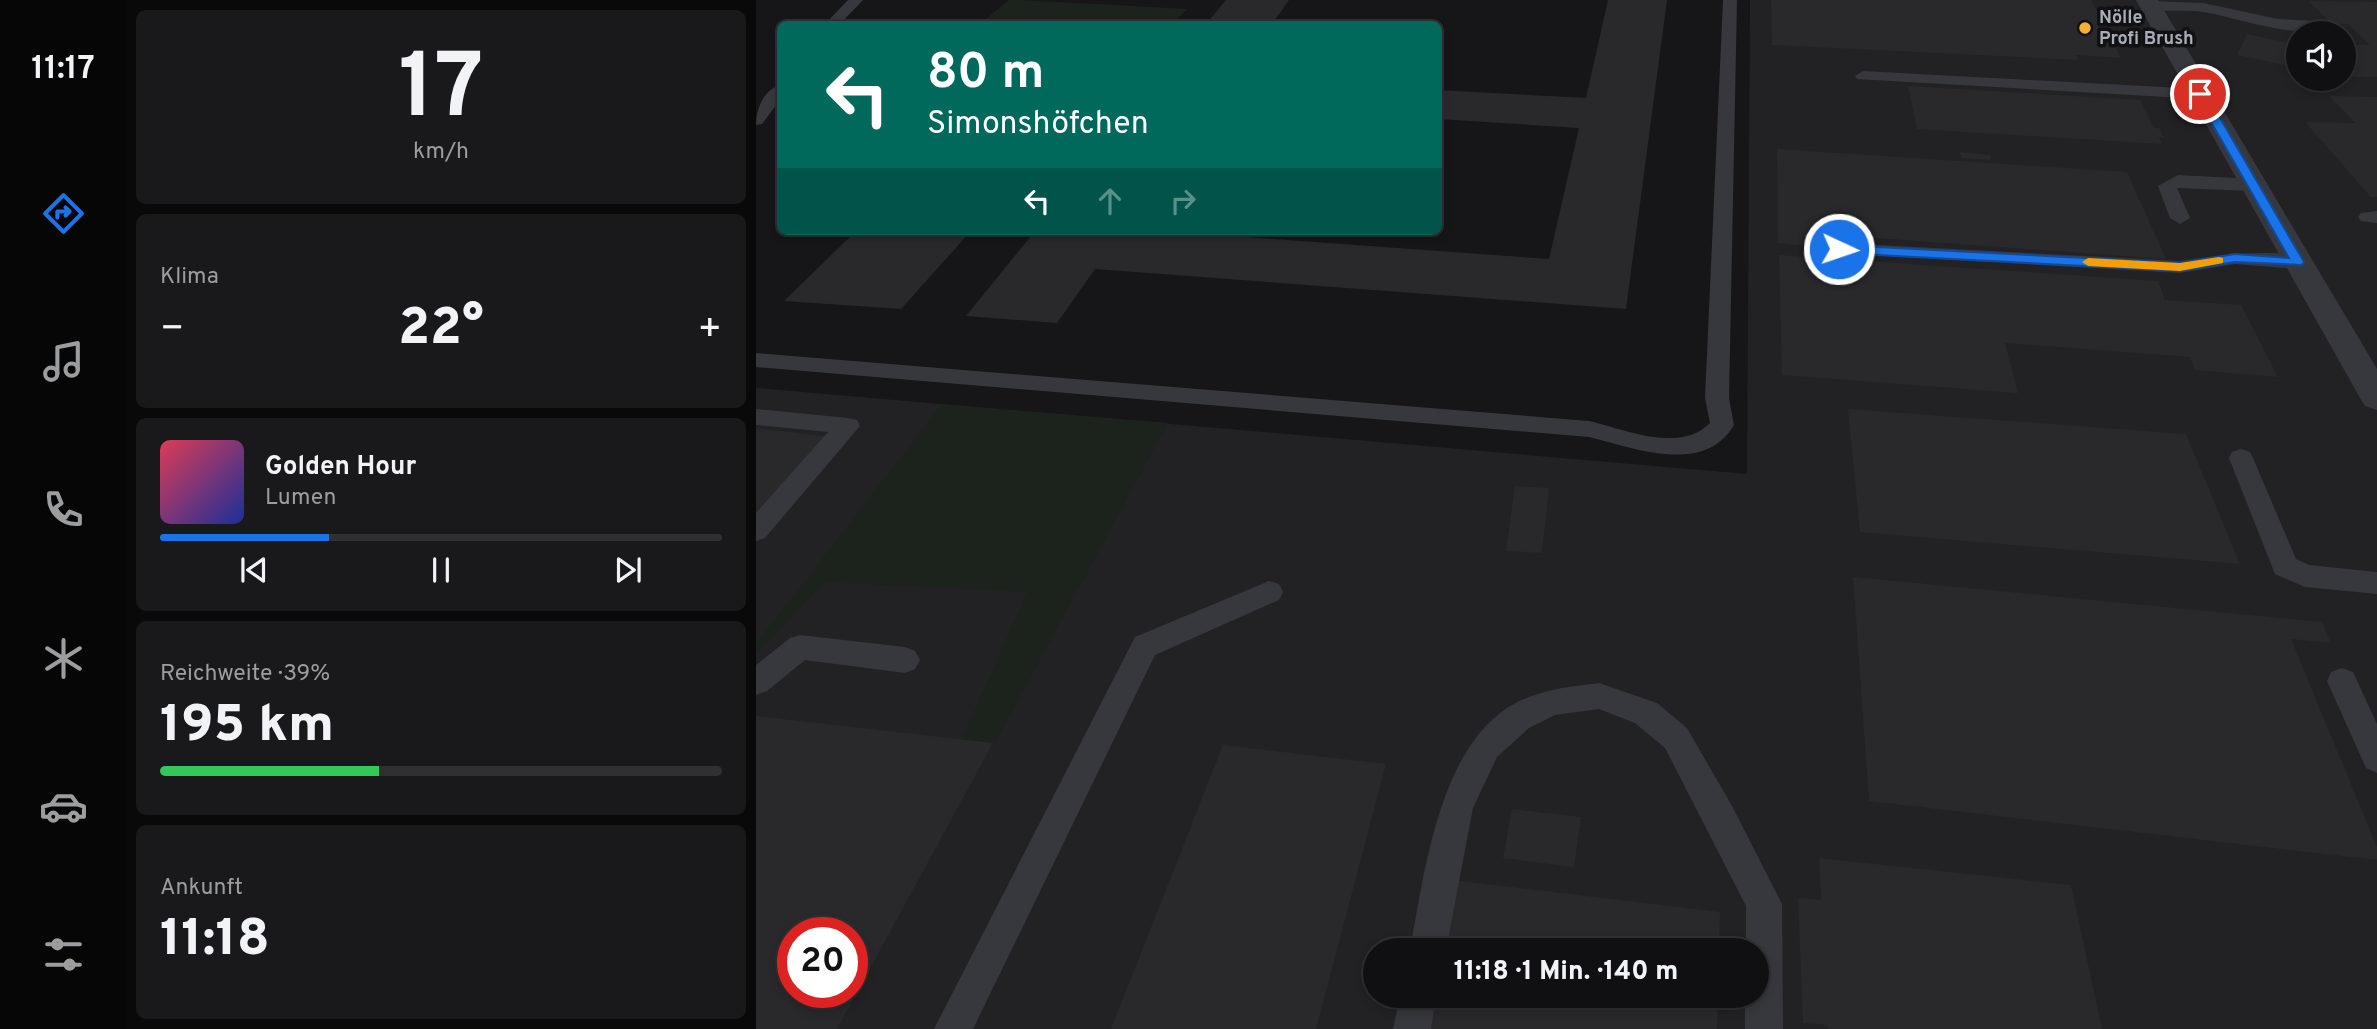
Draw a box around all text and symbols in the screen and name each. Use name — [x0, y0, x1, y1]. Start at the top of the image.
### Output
place label: Nölle Profi Brush — [2099, 7, 2194, 51]
marker: Nölle Profi Brush — [2077, 20, 2093, 36]
map controls — [2286, 21, 2356, 91]
button: sound — [2286, 21, 2356, 91]
text: 17 — [398, 35, 484, 150]
text: 80 m — [927, 44, 1044, 106]
icon: left — [812, 49, 903, 140]
text: 11:17 — [31, 50, 95, 90]
pin — [2170, 64, 2230, 124]
icon: arrive — [2181, 75, 2219, 113]
text: Simonshöfchen — [927, 105, 1149, 145]
text: km/h — [413, 138, 469, 167]
icon: left — [1018, 182, 1056, 220]
icon: ahead — [1091, 182, 1129, 220]
icon: right — [1164, 182, 1202, 220]
icon: directions — [39, 189, 88, 238]
position arrow — [1802, 212, 1876, 286]
text: Klima — [160, 263, 219, 292]
text: 22° — [398, 297, 484, 363]
text: − — [160, 306, 185, 355]
text: + — [697, 306, 722, 355]
icon: music — [39, 337, 88, 386]
text: Golden Hour — [265, 451, 416, 484]
text: Lumen — [265, 484, 336, 513]
icon: phone — [39, 485, 88, 534]
icon: previous — [235, 551, 273, 589]
icon: pause — [422, 551, 460, 589]
icon: next — [609, 551, 647, 589]
icon: climate — [39, 634, 88, 683]
text: Reichweite · 39% — [160, 660, 330, 689]
text: 195 km — [160, 694, 334, 760]
icon: car — [39, 782, 88, 831]
text: Ankunft — [160, 874, 243, 903]
text: 11:18 — [160, 908, 270, 974]
speed limit sign: 20 — [777, 917, 868, 1008]
icon: filters — [39, 930, 88, 979]
text: 11:18 · 1 Min. · 140 m — [1454, 956, 1678, 989]

